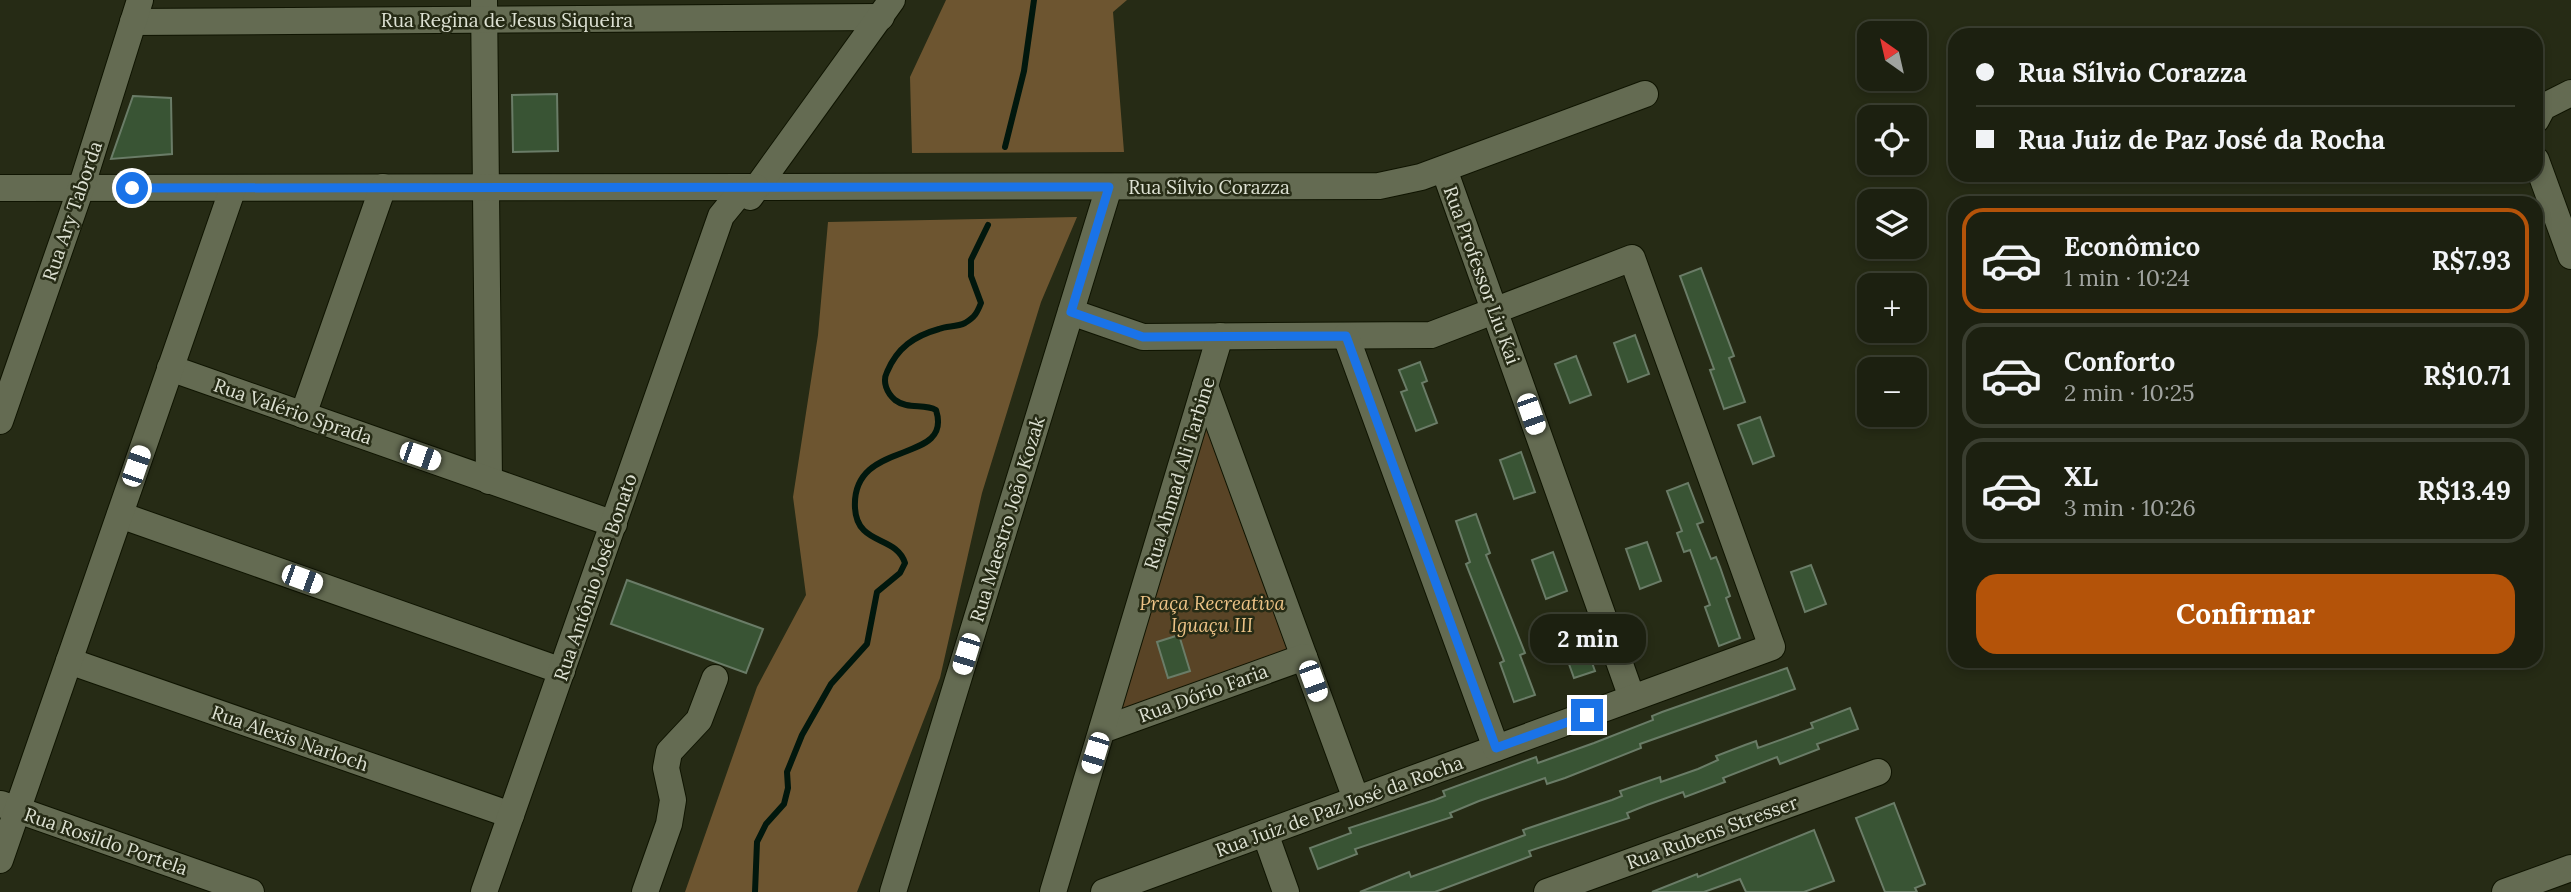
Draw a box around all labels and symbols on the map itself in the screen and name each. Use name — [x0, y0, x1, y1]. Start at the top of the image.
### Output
street label: Rua Regina de Jesus Siqueira — [381, 8, 633, 32]
north arrow — [1857, 21, 1927, 91]
street label: Rua Ary Taborda — [37, 138, 107, 284]
route start — [116, 172, 148, 204]
street label: Rua Sílvio Corazza — [1128, 175, 1290, 199]
street label: Rua Professor Liu Kai — [1439, 183, 1525, 367]
street label: Rua Valério Sprada — [211, 373, 376, 449]
street label: Rua Ahmad Ali Tarbine — [1138, 374, 1220, 572]
car — [1515, 391, 1548, 437]
street label: Rua Maestro João Kozak — [964, 413, 1050, 625]
car — [397, 439, 444, 473]
car — [120, 443, 153, 489]
street label: Rua Antônio José Bonato — [548, 470, 642, 684]
car — [279, 562, 326, 596]
park label: Praça Recreativa Iguaçu III — [1139, 591, 1285, 637]
callout: 2 min — [1529, 614, 1645, 662]
car — [950, 631, 983, 677]
street label: Rua Dório Faria — [1135, 658, 1271, 728]
car — [1296, 658, 1331, 704]
route end — [1571, 699, 1603, 731]
street label: Rua Alexis Narloch — [208, 700, 372, 776]
car — [1079, 730, 1112, 776]
street label: Rua Juiz de Paz José da Rocha — [1212, 750, 1466, 862]
street label: Rua Rubens Stresser — [1623, 790, 1802, 874]
street label: Rua Rosildo Portela — [21, 802, 191, 880]

